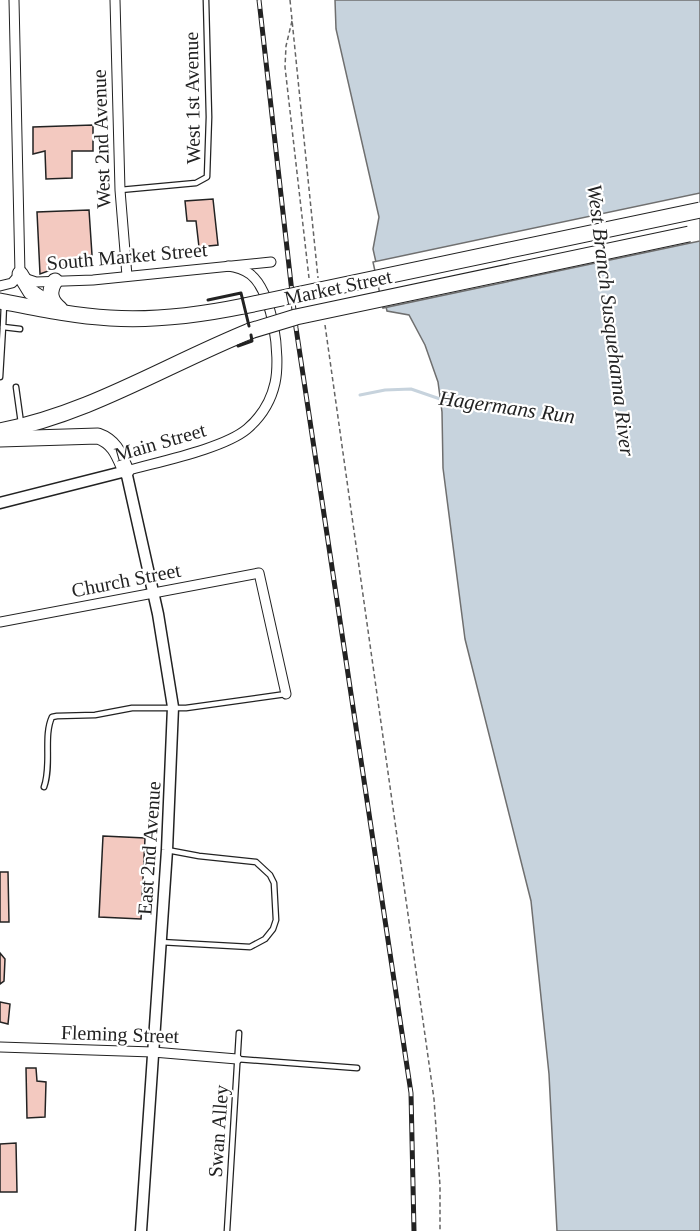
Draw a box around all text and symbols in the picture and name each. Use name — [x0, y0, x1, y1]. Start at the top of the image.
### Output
street label: West 1st Avenue — [180, 31, 204, 164]
street label: West 2nd Avenue — [88, 69, 114, 209]
water label: West Branch Susquehanna River — [582, 183, 640, 458]
street label: South Market Street — [46, 238, 209, 274]
street label: Market Street — [282, 265, 394, 309]
water label: Hagermans Run — [436, 385, 577, 428]
street label: Main Street — [112, 418, 209, 466]
street label: Church Street — [70, 559, 183, 601]
street label: East 2nd Avenue — [133, 780, 165, 916]
street label: Fleming Street — [60, 1021, 180, 1048]
street label: Swan Alley — [204, 1084, 233, 1178]

